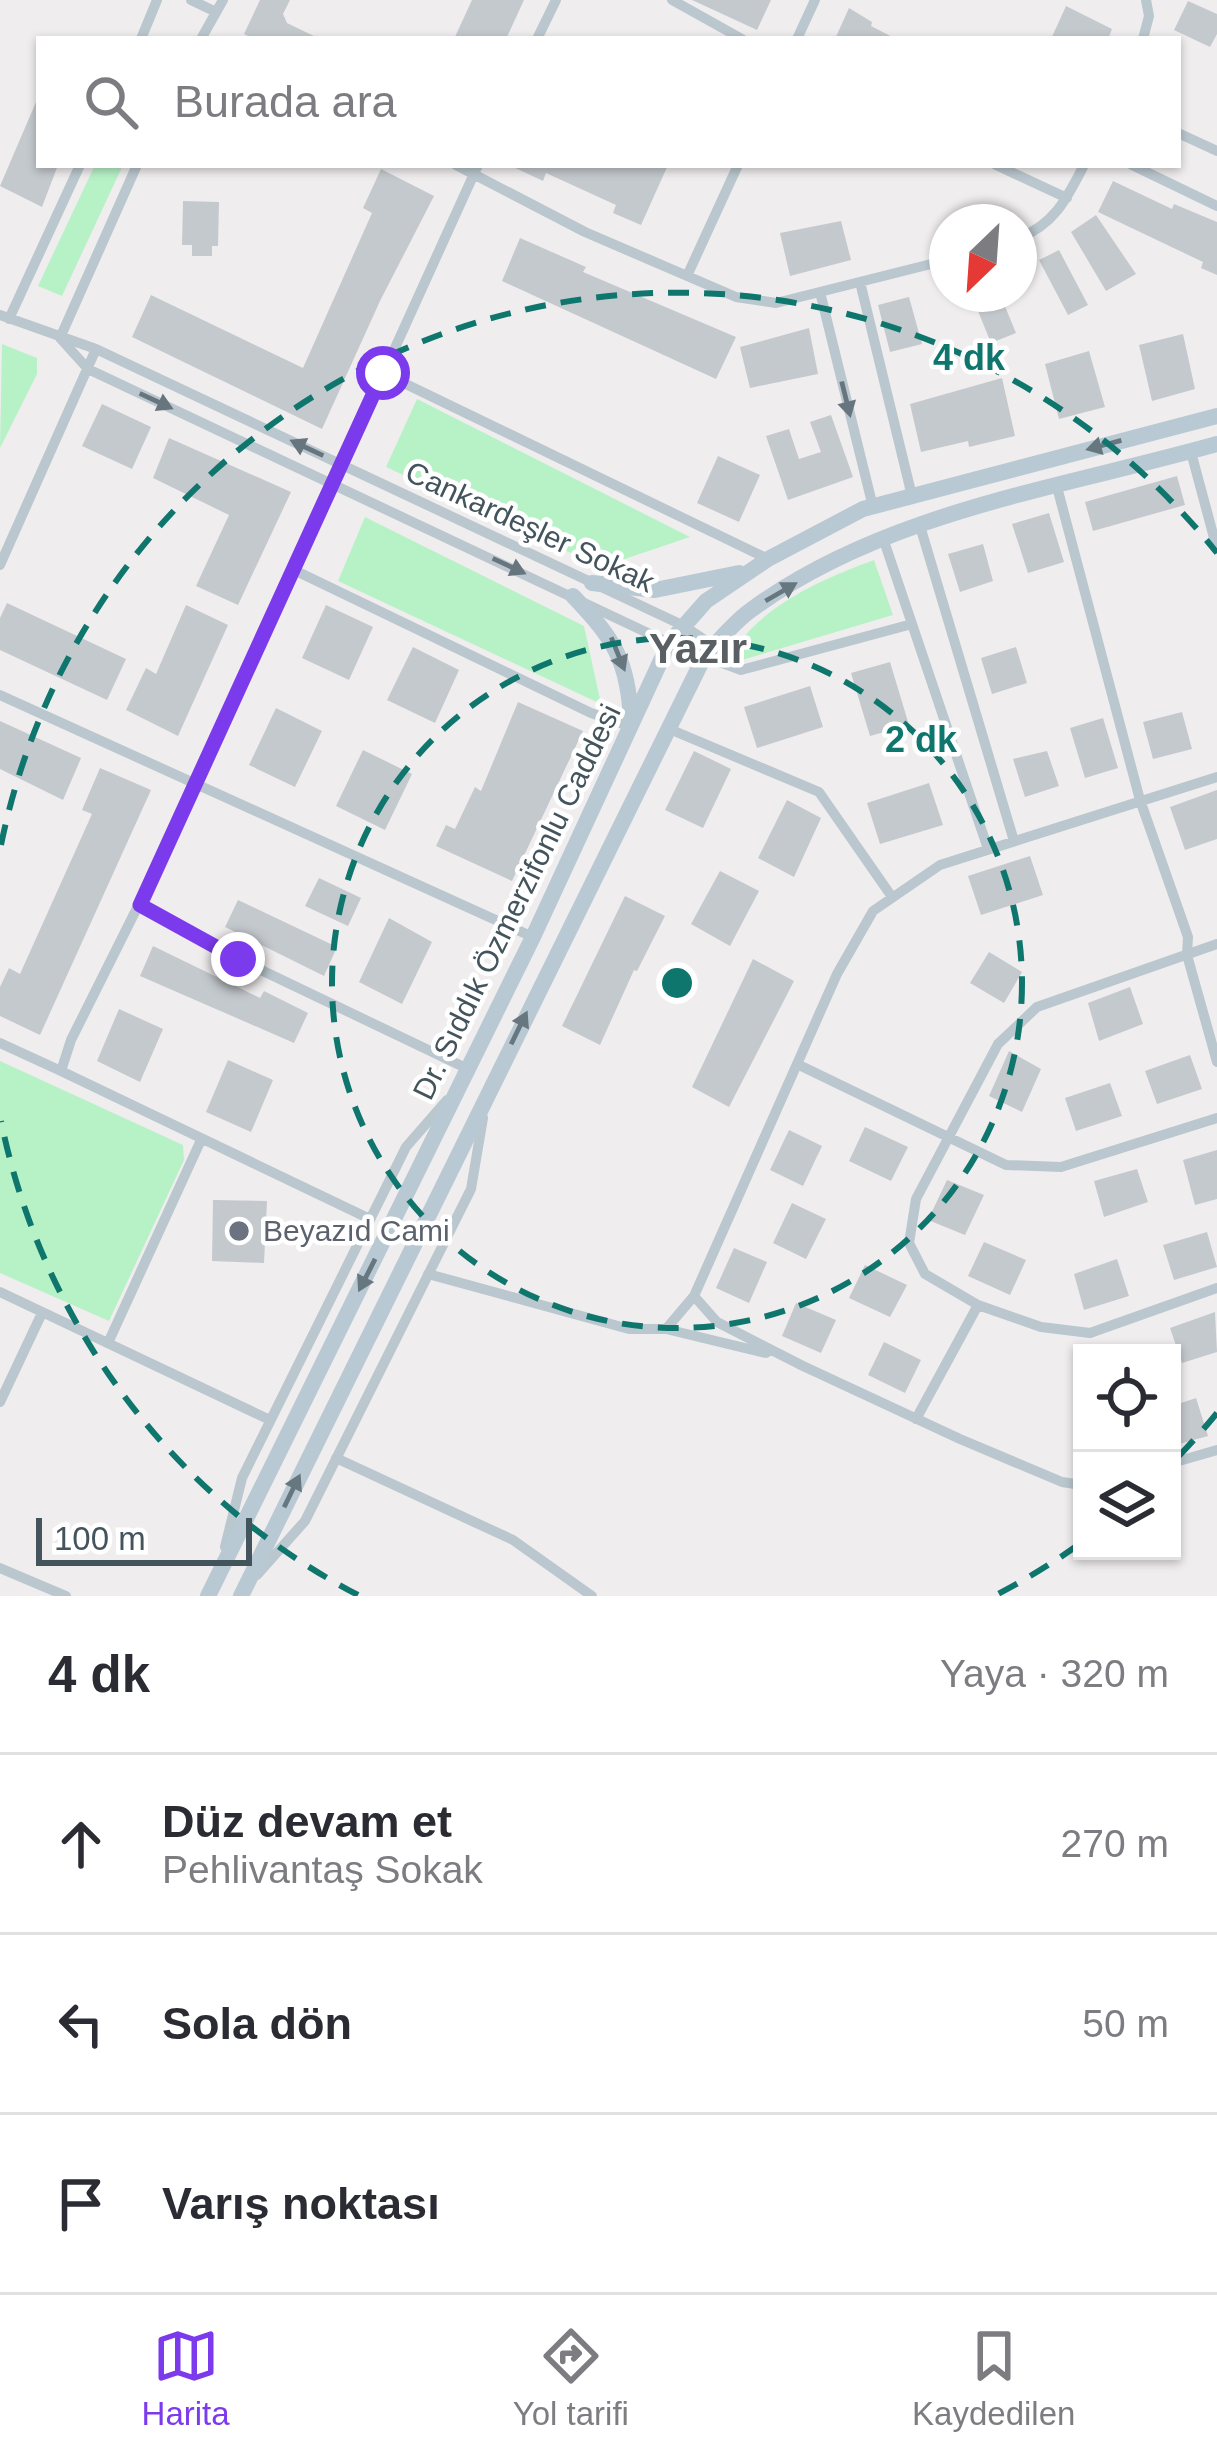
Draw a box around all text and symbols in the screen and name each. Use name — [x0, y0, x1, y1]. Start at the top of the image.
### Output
search box — [36, 36, 1181, 168]
icon: search — [78, 69, 144, 135]
text: Burada ara — [174, 76, 397, 127]
north arrow — [929, 204, 1037, 312]
text: 4 dk — [933, 337, 1006, 378]
route start — [356, 346, 410, 400]
one-way arrow — [837, 381, 856, 418]
one-way arrow — [139, 391, 174, 411]
one-way arrow — [1085, 436, 1122, 455]
one-way arrow — [289, 438, 324, 458]
street label: Cankardeşler Sokak — [401, 455, 660, 599]
one-way arrow — [492, 557, 527, 577]
one-way arrow — [764, 583, 798, 604]
district label: Yazır — [649, 625, 747, 672]
one-way arrow — [609, 636, 628, 672]
street label: Dr. Sıddık Özmerzifonlu Caddesi — [406, 699, 627, 1105]
text: 2 dk — [885, 719, 958, 760]
route end — [211, 932, 265, 986]
centre of rings — [656, 962, 698, 1004]
one-way arrow — [509, 1010, 529, 1045]
place label: Beyazıd Cami — [263, 1214, 450, 1247]
marker: Beyazıd Cami — [226, 1218, 252, 1244]
one-way arrow — [358, 1258, 378, 1292]
map controls — [1073, 1344, 1181, 1560]
button: locate — [1073, 1344, 1181, 1452]
button: layers — [1073, 1452, 1181, 1560]
one-way arrow — [282, 1473, 302, 1508]
scale bar — [36, 1512, 252, 1565]
text: 100 m — [54, 1520, 146, 1557]
text: 4 dk — [48, 1646, 150, 1703]
text: Yaya · 320 m — [940, 1652, 1169, 1695]
text: Düz devam et — [162, 1796, 452, 1847]
icon: ahead — [48, 1811, 114, 1877]
text: 270 m — [1061, 1822, 1169, 1865]
text: Pehlivantaş Sokak — [162, 1848, 483, 1891]
icon: left — [48, 1991, 114, 2057]
text: Sola dön — [162, 1998, 352, 2049]
text: 50 m — [1082, 2002, 1169, 2045]
icon: arrive — [48, 2171, 114, 2237]
text: Varış noktası — [162, 2178, 440, 2229]
tab: Harita — [142, 2323, 230, 2433]
tab: Yol tarifi — [513, 2323, 629, 2433]
tab: Kaydedilen — [912, 2323, 1075, 2433]

